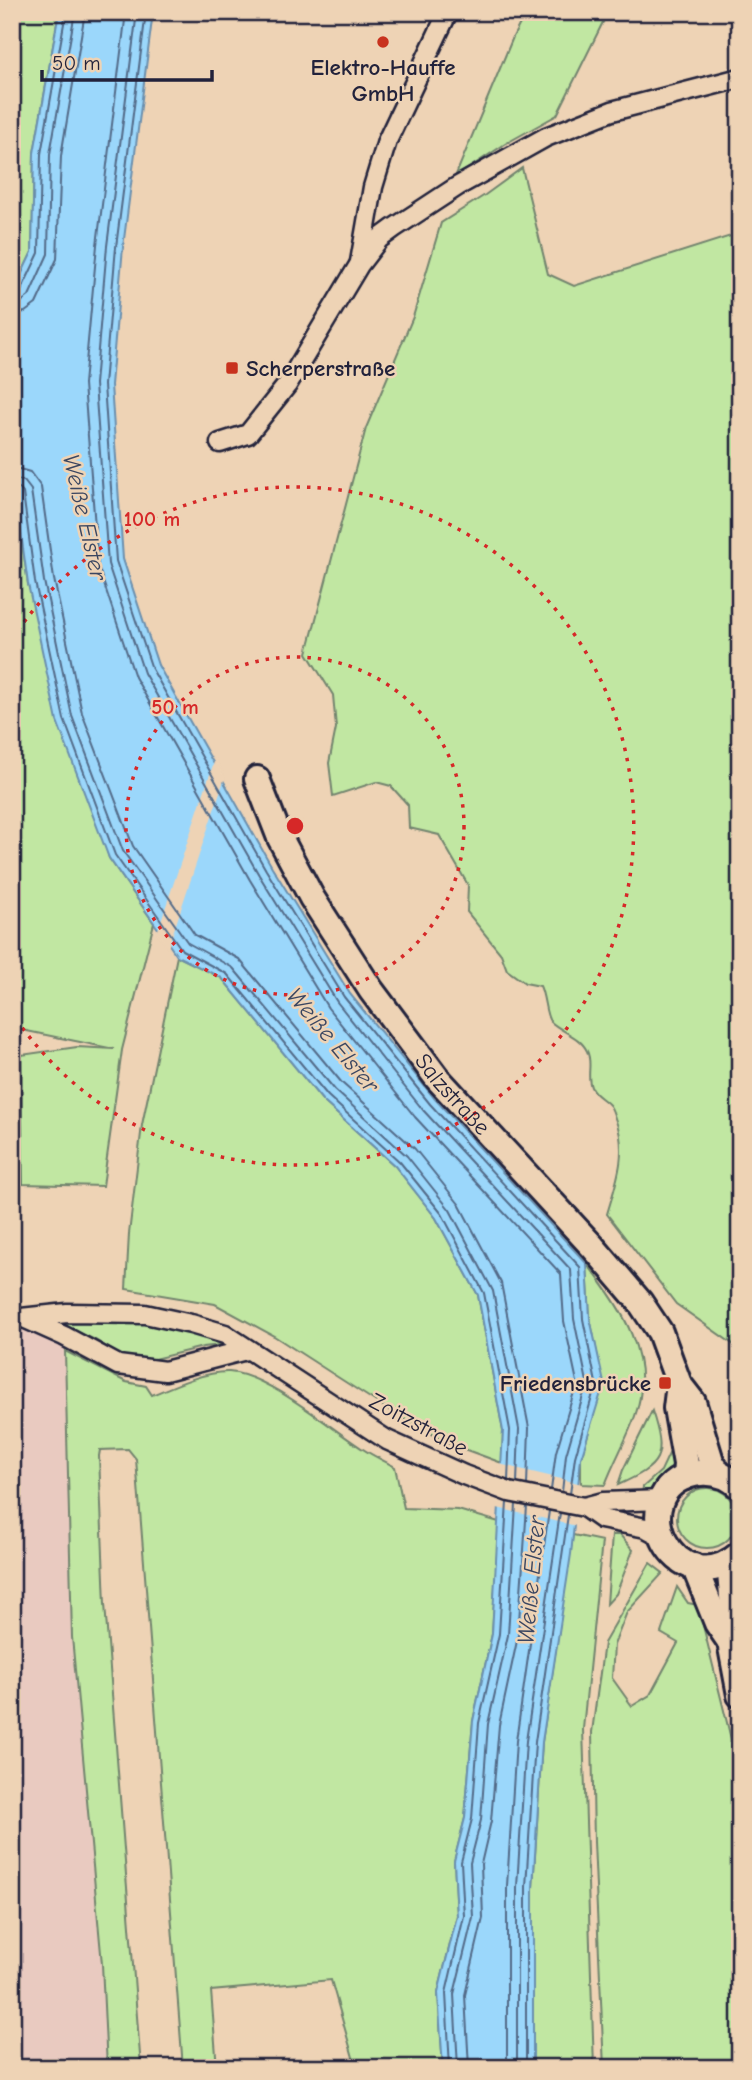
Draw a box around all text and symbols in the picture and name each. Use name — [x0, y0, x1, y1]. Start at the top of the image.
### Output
marker: Elektro-Hauffe GmbH — [375, 34, 391, 50]
scale bar — [42, 38, 212, 82]
text: 50 m — [52, 51, 101, 75]
place label: Elektro-Hauffe GmbH — [311, 54, 455, 107]
place label: Scherperstraße — [246, 355, 395, 382]
marker: Scherperstraße — [224, 360, 240, 376]
water label: Weiße Elster — [57, 451, 113, 584]
text: 100 m — [124, 507, 180, 531]
text: 50 m — [151, 695, 199, 719]
centre of rings — [283, 814, 307, 838]
water label: Weiße Elster — [281, 982, 386, 1099]
street label: Salzstraße — [409, 1048, 496, 1141]
place label: Friedensbrücke — [500, 1370, 651, 1397]
marker: Friedensbrücke — [657, 1375, 673, 1391]
street label: Zoitzstraße — [365, 1387, 473, 1462]
water label: Weiße Elster — [511, 1513, 551, 1645]

